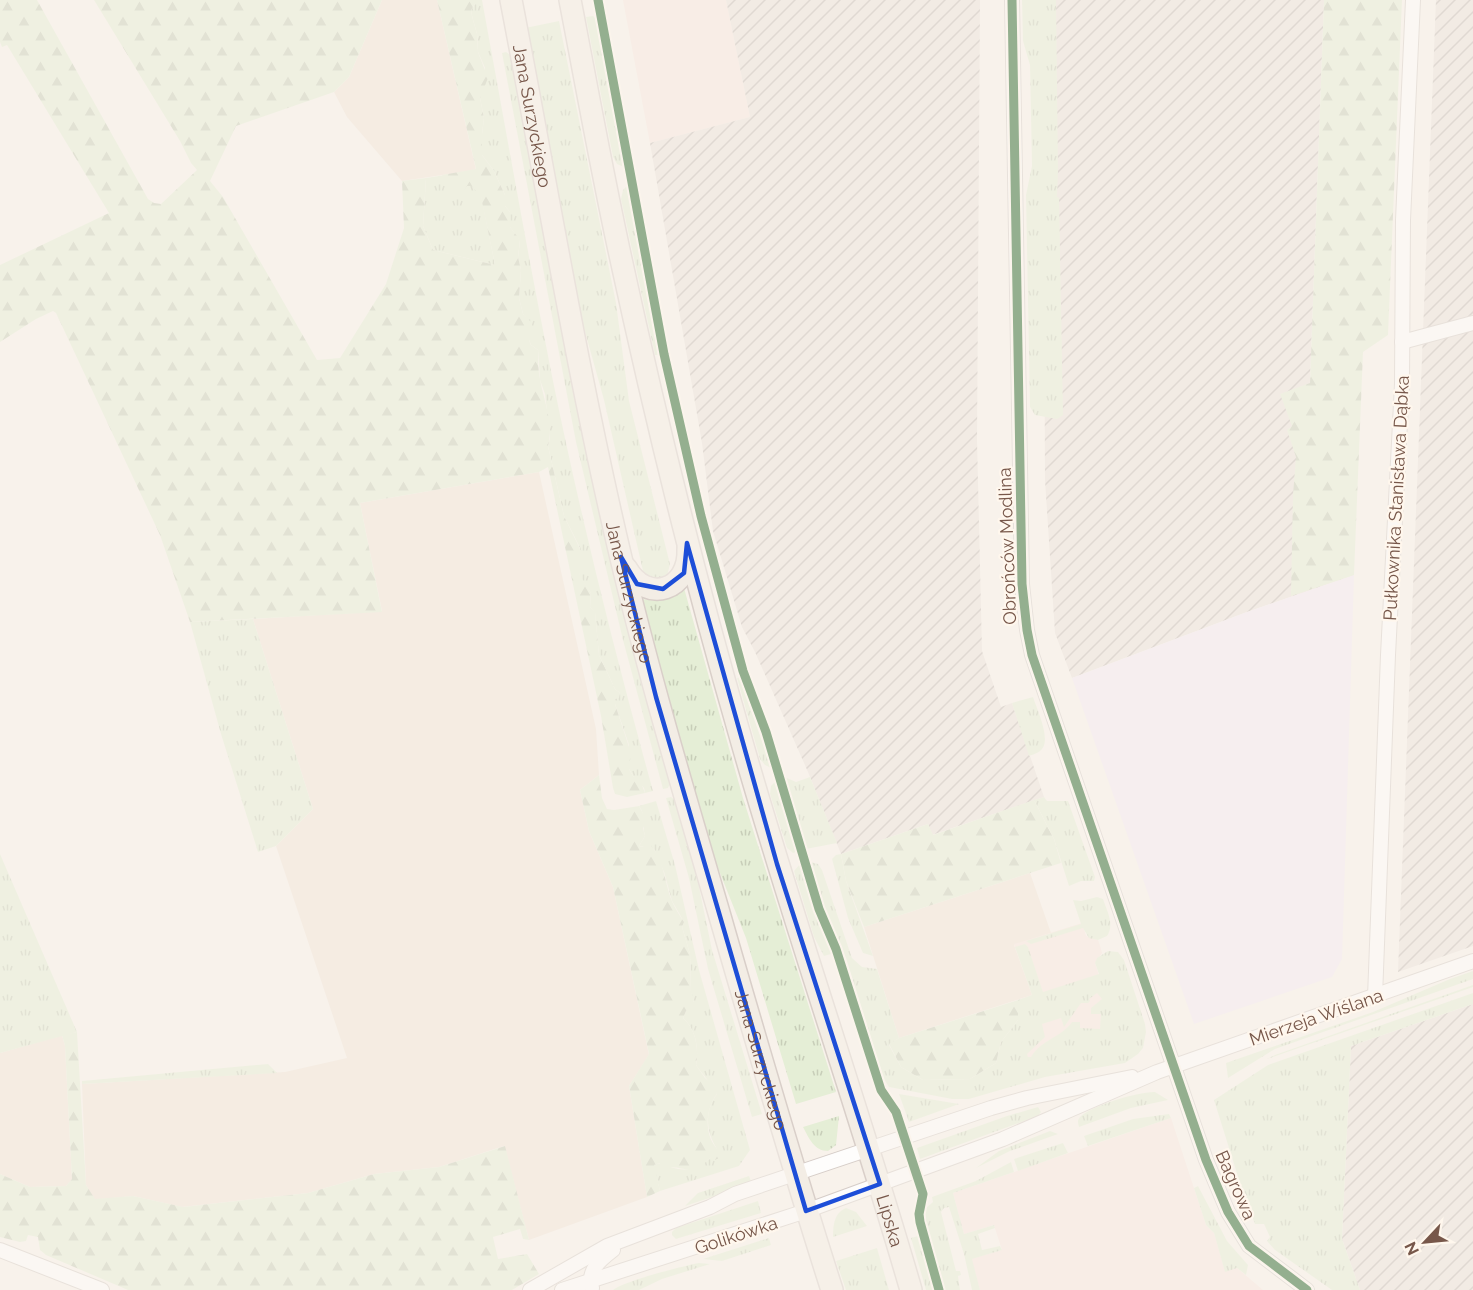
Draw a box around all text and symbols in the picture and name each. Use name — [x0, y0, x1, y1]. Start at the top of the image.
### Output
street label: Jana Surzyckiego — [509, 43, 556, 190]
street label: Pułkownika Stanisława Dąbka — [1379, 375, 1413, 621]
street label: Obrońców Modlina — [994, 467, 1020, 625]
street label: Jana Surzyckiego — [602, 519, 658, 665]
street label: Mierzeja Wiślana — [1246, 984, 1386, 1050]
street label: Jana Surzyckiego — [731, 987, 792, 1133]
street label: Bagrowa — [1211, 1147, 1261, 1223]
street label: Lipska — [873, 1192, 908, 1249]
street label: Golikówka — [692, 1212, 780, 1258]
north arrow — [1395, 1212, 1455, 1272]
text: N — [1401, 1239, 1423, 1258]

